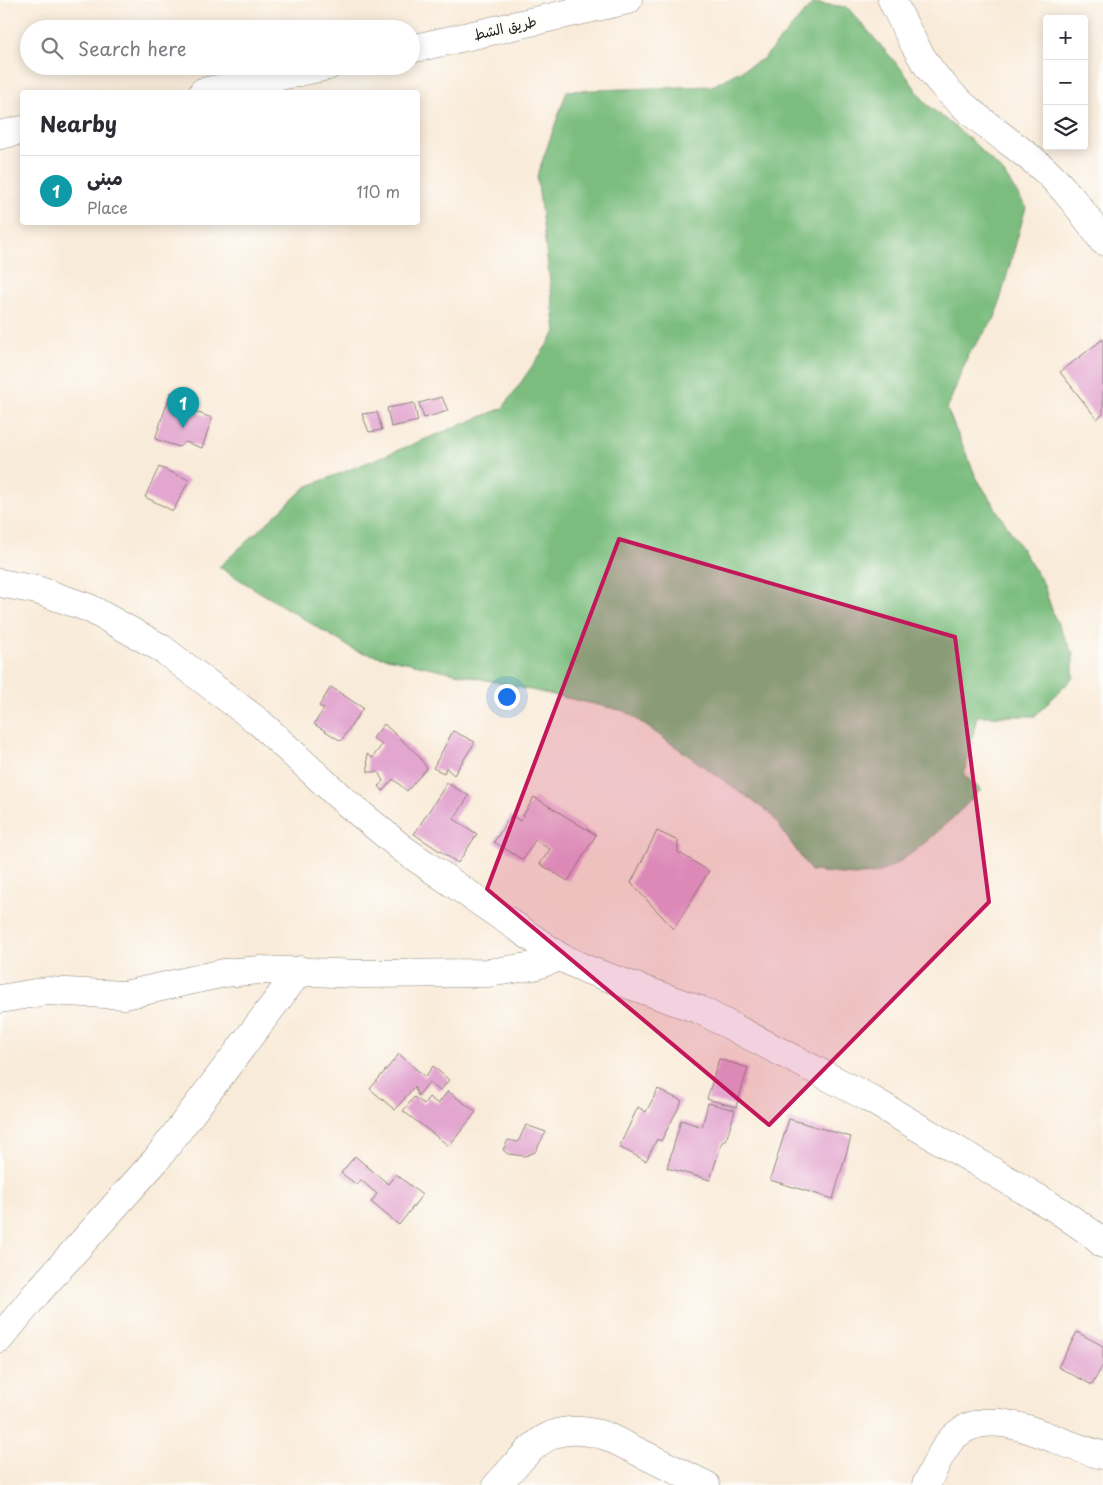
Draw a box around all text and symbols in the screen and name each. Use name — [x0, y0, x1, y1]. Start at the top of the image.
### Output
street label: طريق الشط — [471, 10, 539, 45]
map controls — [1043, 15, 1088, 150]
button: + — [1043, 15, 1088, 60]
search box — [20, 20, 420, 75]
icon: search — [38, 34, 66, 62]
text: Search here — [78, 34, 187, 62]
button: − — [1043, 60, 1088, 105]
button: layers — [1043, 105, 1088, 150]
text: Nearby — [40, 107, 117, 139]
text: مبنى — [87, 163, 123, 191]
text: 1 — [52, 179, 60, 203]
text: 110 m — [357, 179, 400, 203]
text: Place — [87, 195, 128, 219]
pin: 1 — [167, 387, 199, 428]
your location — [494, 684, 520, 710]

